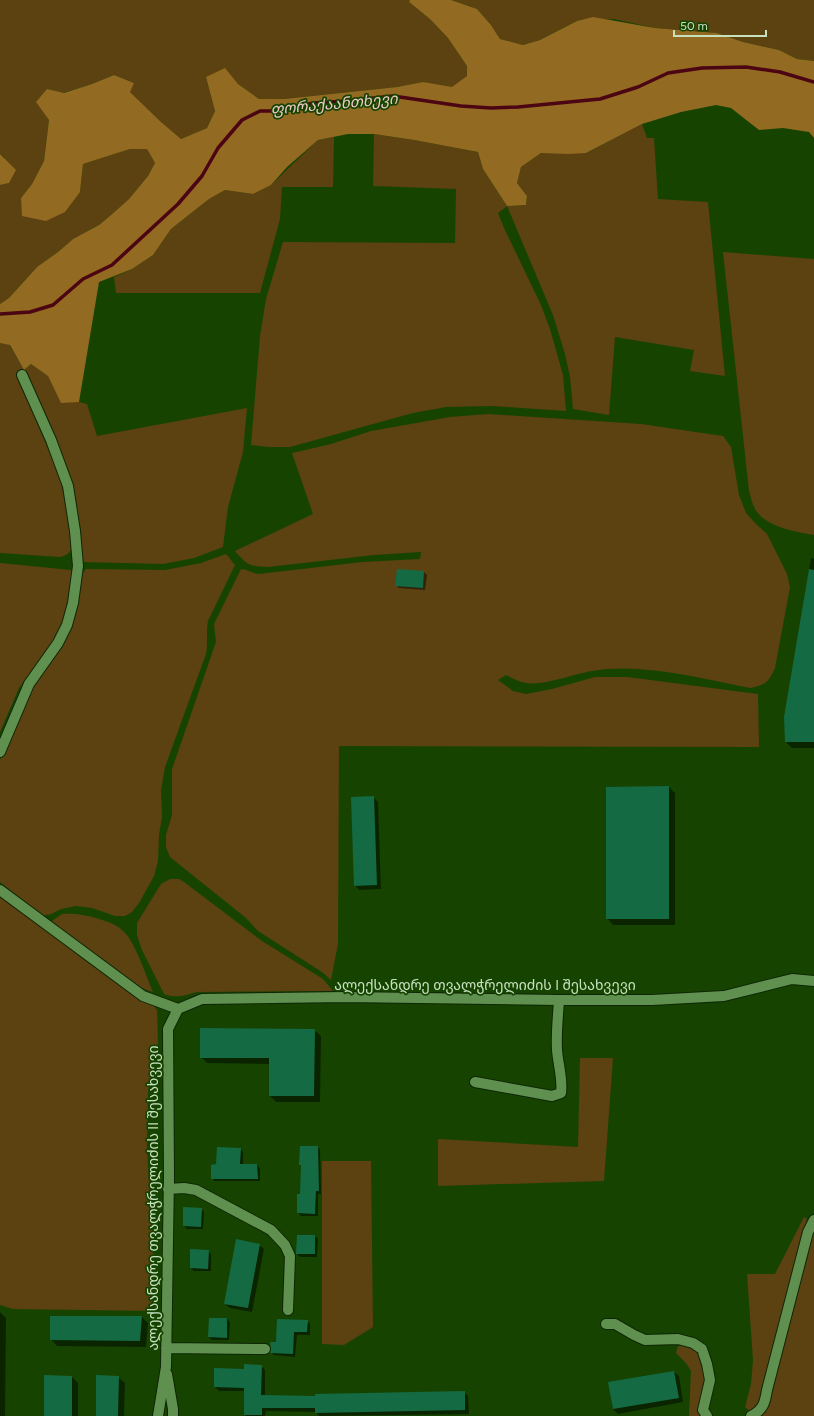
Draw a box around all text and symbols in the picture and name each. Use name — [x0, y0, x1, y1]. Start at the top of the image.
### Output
scale bar — [674, 12, 766, 38]
text: 50 m — [680, 19, 708, 33]
water label: ფორაქაანთხევი — [270, 89, 400, 119]
street label: ალექსანდრე თვალჭრელიძის I შესახვევი — [334, 977, 636, 994]
street label: ალექსანდრე თვალჭრელიძის II შესახვევი — [145, 1045, 162, 1351]

